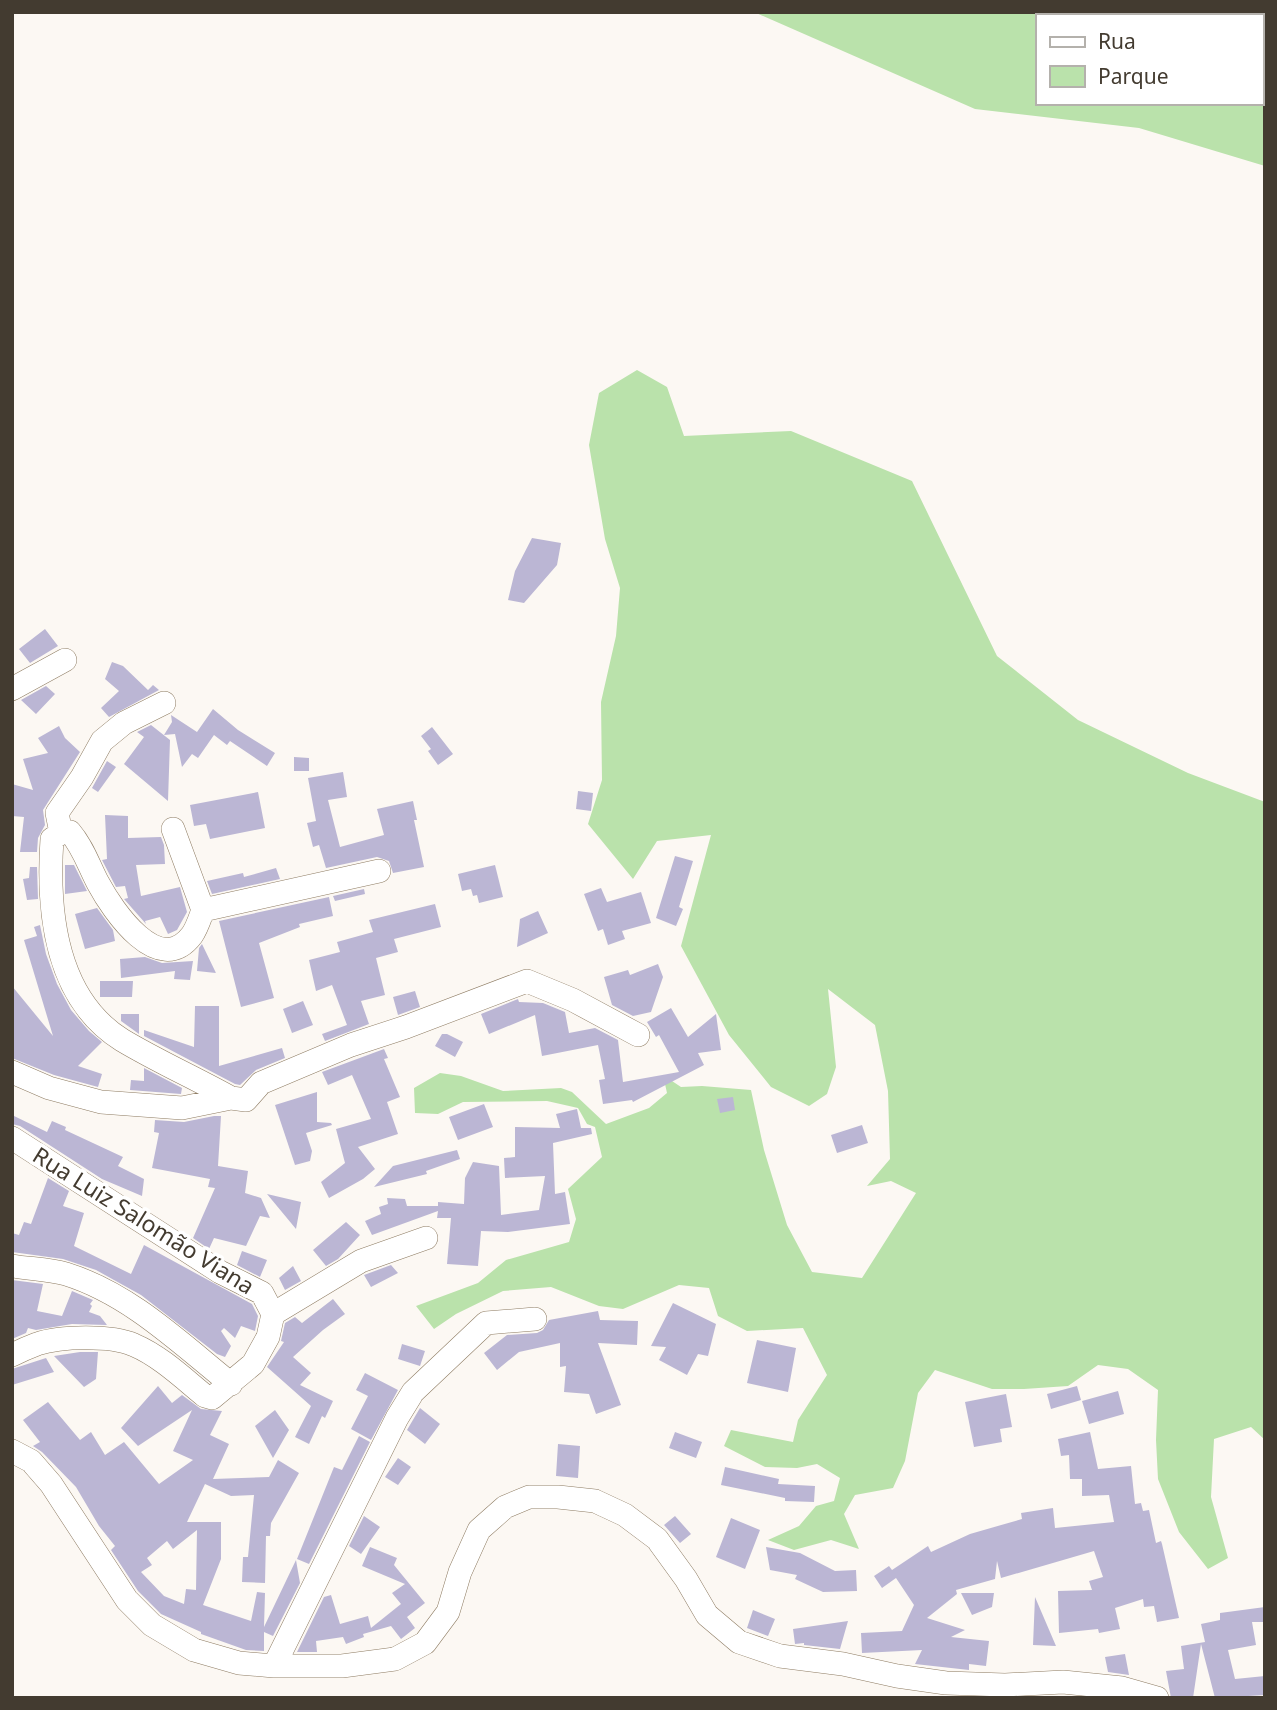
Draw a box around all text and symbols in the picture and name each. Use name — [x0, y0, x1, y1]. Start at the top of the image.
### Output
legend — [1036, 14, 1263, 105]
text: Rua — [1098, 27, 1136, 55]
text: Parque — [1098, 62, 1168, 90]
street label: Rua Luiz Salomão Viana — [27, 1139, 261, 1301]

